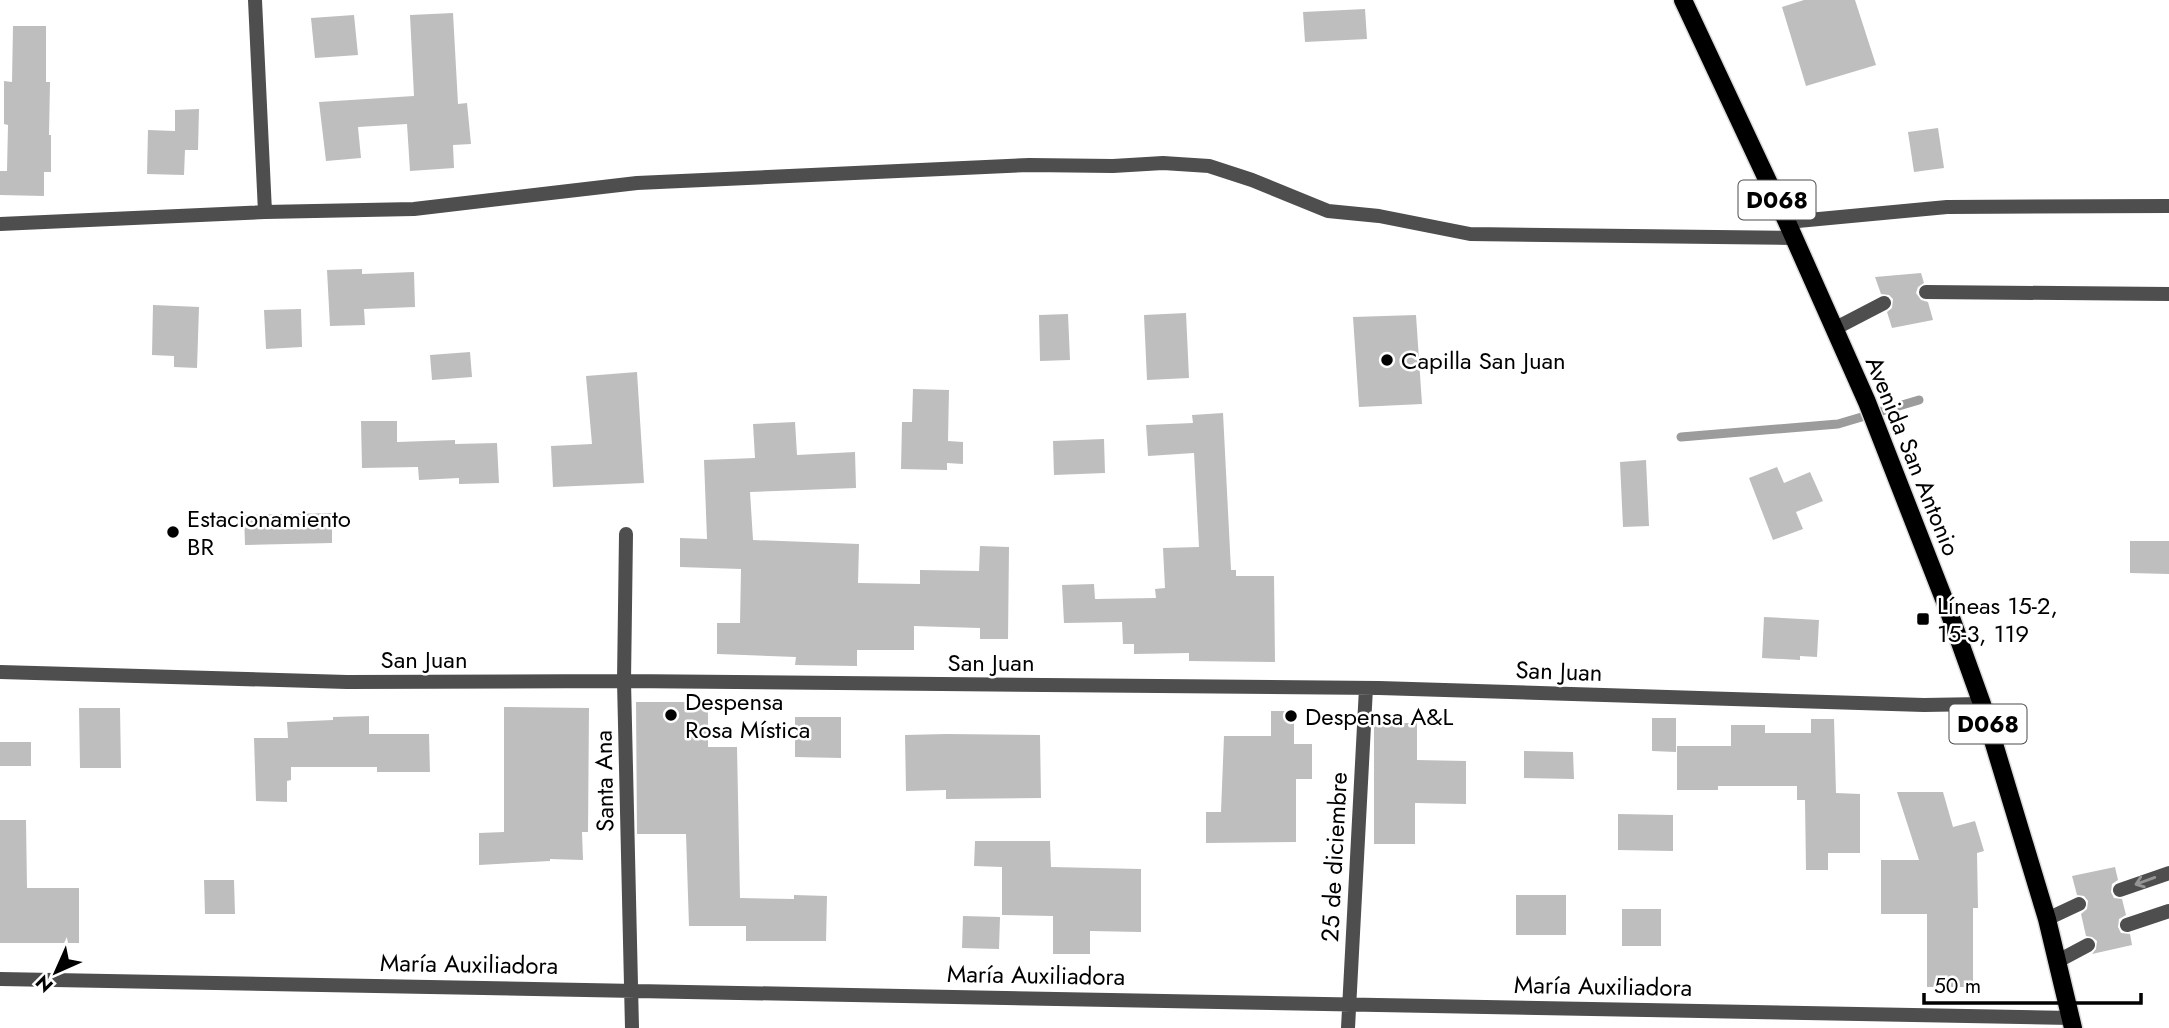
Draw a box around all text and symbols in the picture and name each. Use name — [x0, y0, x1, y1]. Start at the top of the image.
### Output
road number: D068 — [1738, 181, 1816, 220]
place label: Capilla San Juan — [1401, 343, 1566, 378]
street label: Avenida San Antonio — [1857, 351, 1969, 561]
marker: Capilla San Juan — [1379, 352, 1395, 368]
place label: Estacionamiento BR — [187, 501, 351, 564]
marker: Estacionamiento BR — [165, 524, 181, 540]
place label: Líneas 15-2, 15-3, 119 — [1937, 588, 2058, 651]
marker: Líneas 15-2, 15-3, 119 — [1915, 611, 1931, 627]
street label: San Juan — [381, 642, 468, 677]
street label: San Juan — [948, 645, 1035, 680]
street label: San Juan — [1515, 652, 1603, 690]
place label: Despensa Rosa Mística — [685, 684, 810, 747]
place label: Despensa A&L — [1305, 699, 1453, 734]
road number: D068 — [1950, 704, 2026, 744]
marker: Despensa Rosa Mística — [663, 707, 679, 723]
marker: Despensa A&L — [1283, 708, 1299, 724]
street label: Santa Ana — [586, 730, 622, 832]
street label: 25 de diciembre — [1312, 771, 1356, 943]
one-way arrow — [2134, 876, 2156, 888]
north arrow — [21, 937, 91, 1007]
street label: María Auxiliadora — [380, 945, 558, 983]
street label: María Auxiliadora — [947, 956, 1125, 994]
scale bar — [1924, 962, 2141, 1006]
street label: María Auxiliadora — [1514, 967, 1692, 1005]
text: N — [29, 969, 59, 999]
text: 50 m — [1934, 971, 1981, 1001]

